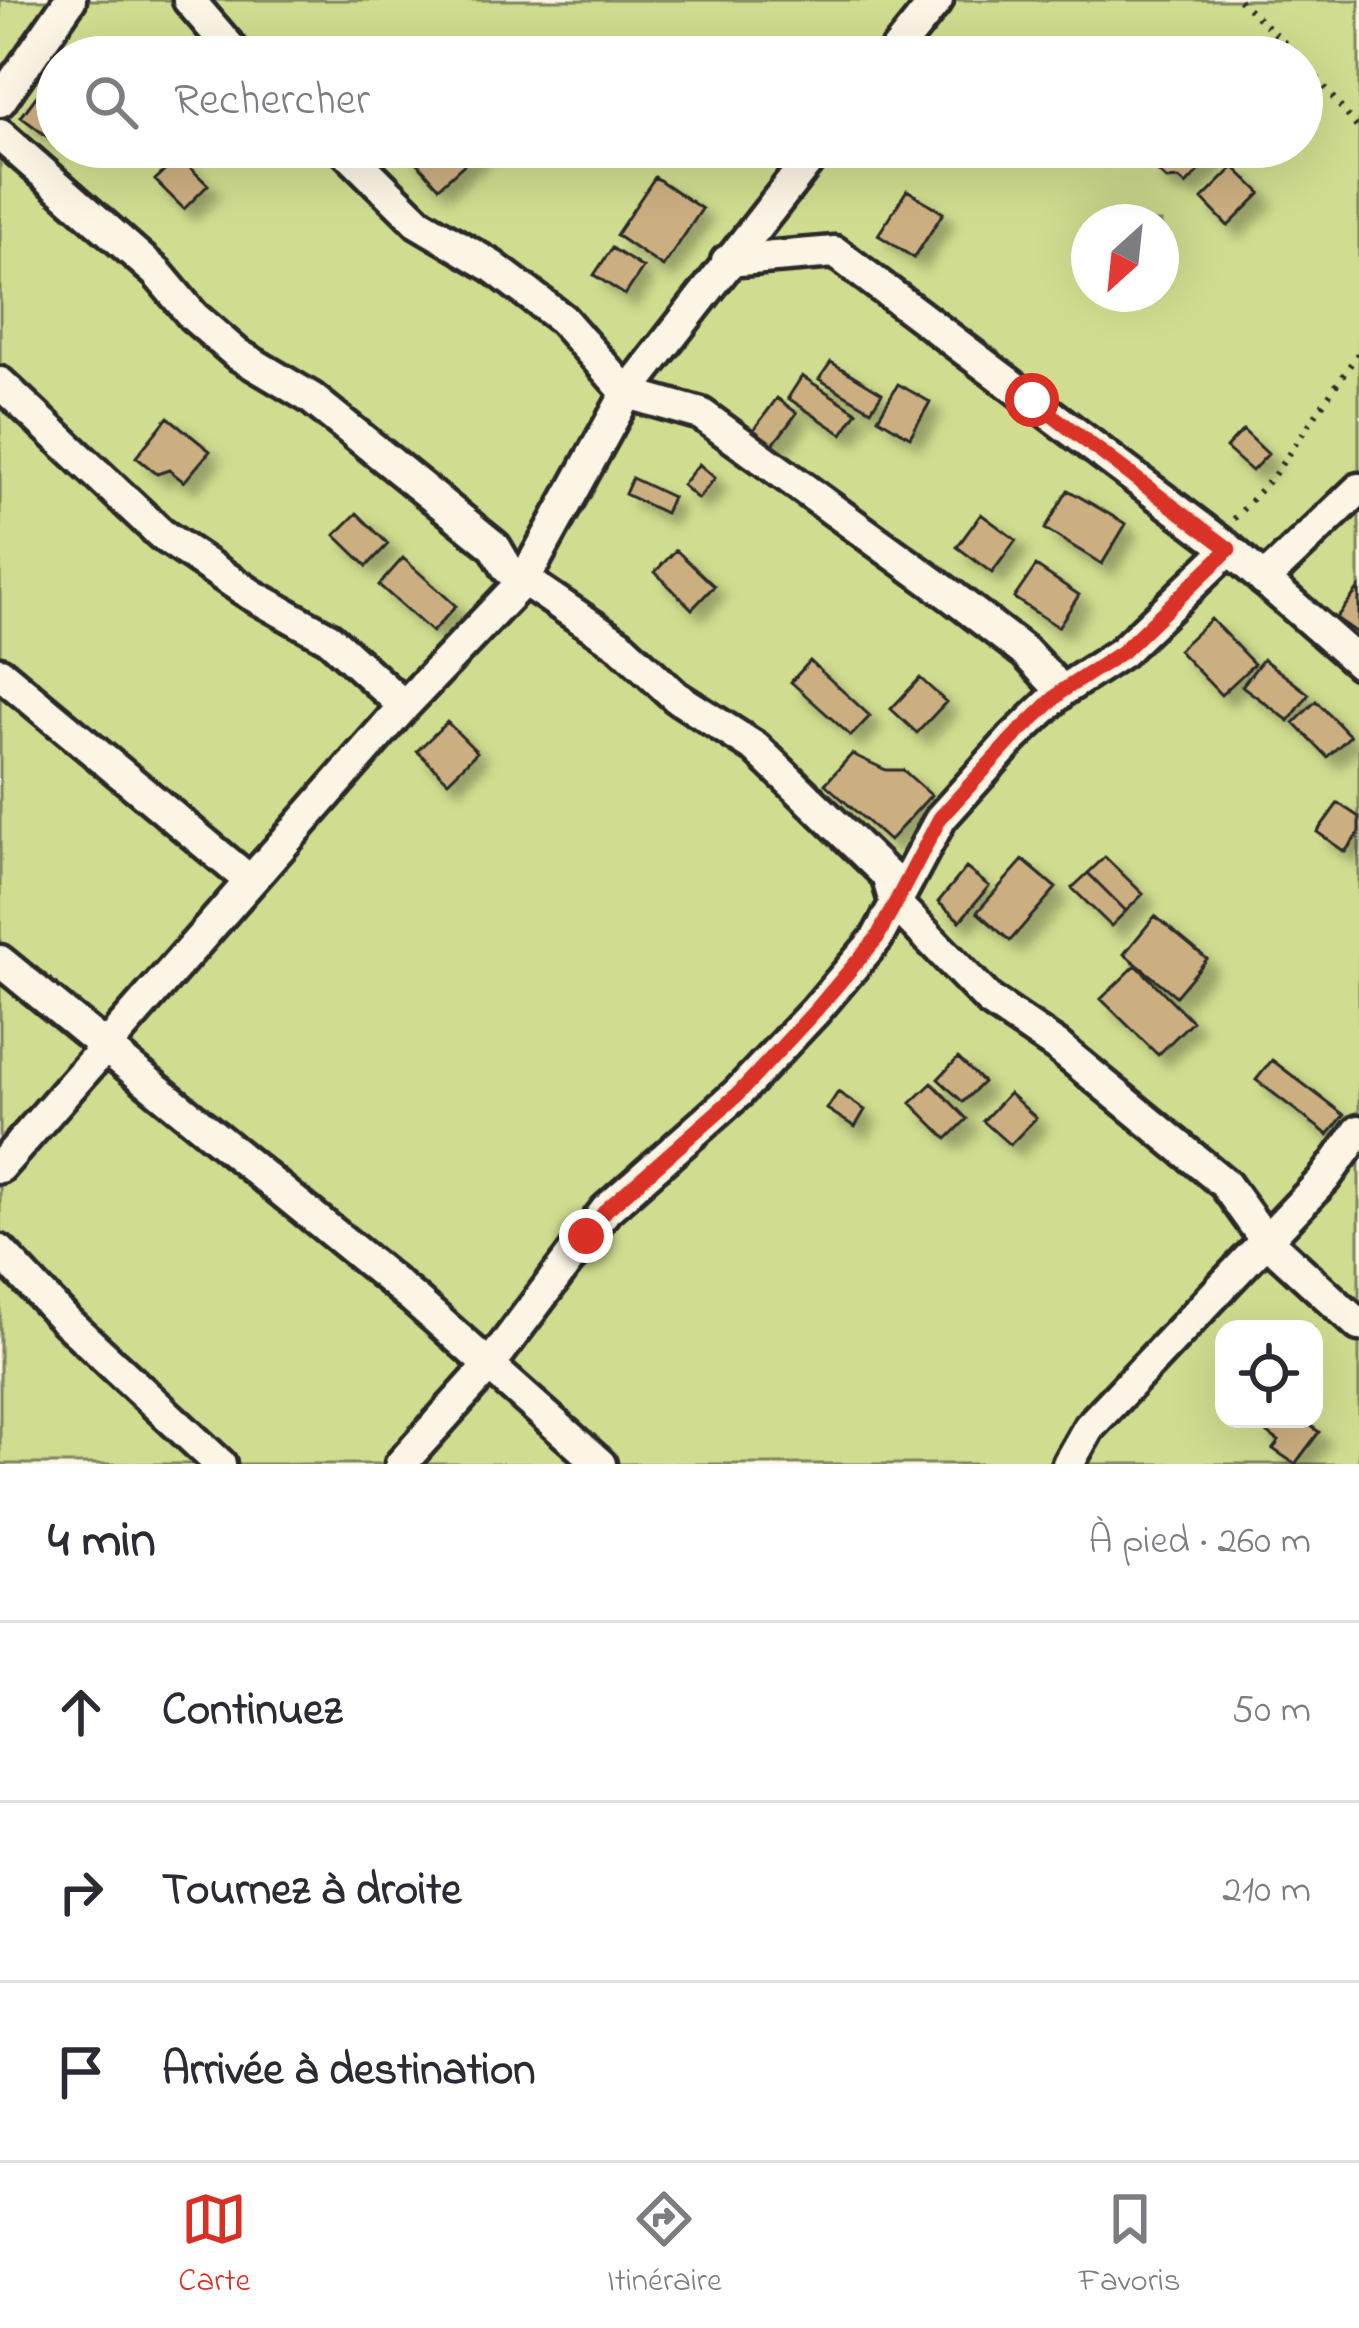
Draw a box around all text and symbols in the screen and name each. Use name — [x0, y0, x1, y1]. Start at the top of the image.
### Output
search box — [36, 36, 1323, 168]
icon: search — [78, 69, 144, 135]
text: Rechercher — [174, 69, 370, 135]
north arrow — [1071, 204, 1179, 312]
route start — [1005, 373, 1059, 427]
route end — [559, 1209, 613, 1263]
map controls — [1215, 1320, 1323, 1428]
button: locate — [1215, 1320, 1323, 1428]
text: 4 min — [48, 1505, 156, 1580]
text: À pied · 260 m — [1088, 1514, 1311, 1571]
icon: ahead — [48, 1679, 114, 1745]
text: Continuez — [162, 1679, 342, 1745]
text: 50 m — [1232, 1683, 1311, 1740]
icon: right — [48, 1859, 114, 1925]
text: Tournez à droite — [162, 1859, 461, 1925]
text: 210 m — [1222, 1863, 1311, 1920]
icon: arrive — [48, 2039, 114, 2105]
text: Arrivée à destination — [162, 2039, 536, 2105]
tab: Carte — [178, 2186, 250, 2306]
tab: Itinéraire — [607, 2186, 722, 2306]
tab: Favoris — [1079, 2186, 1181, 2306]

